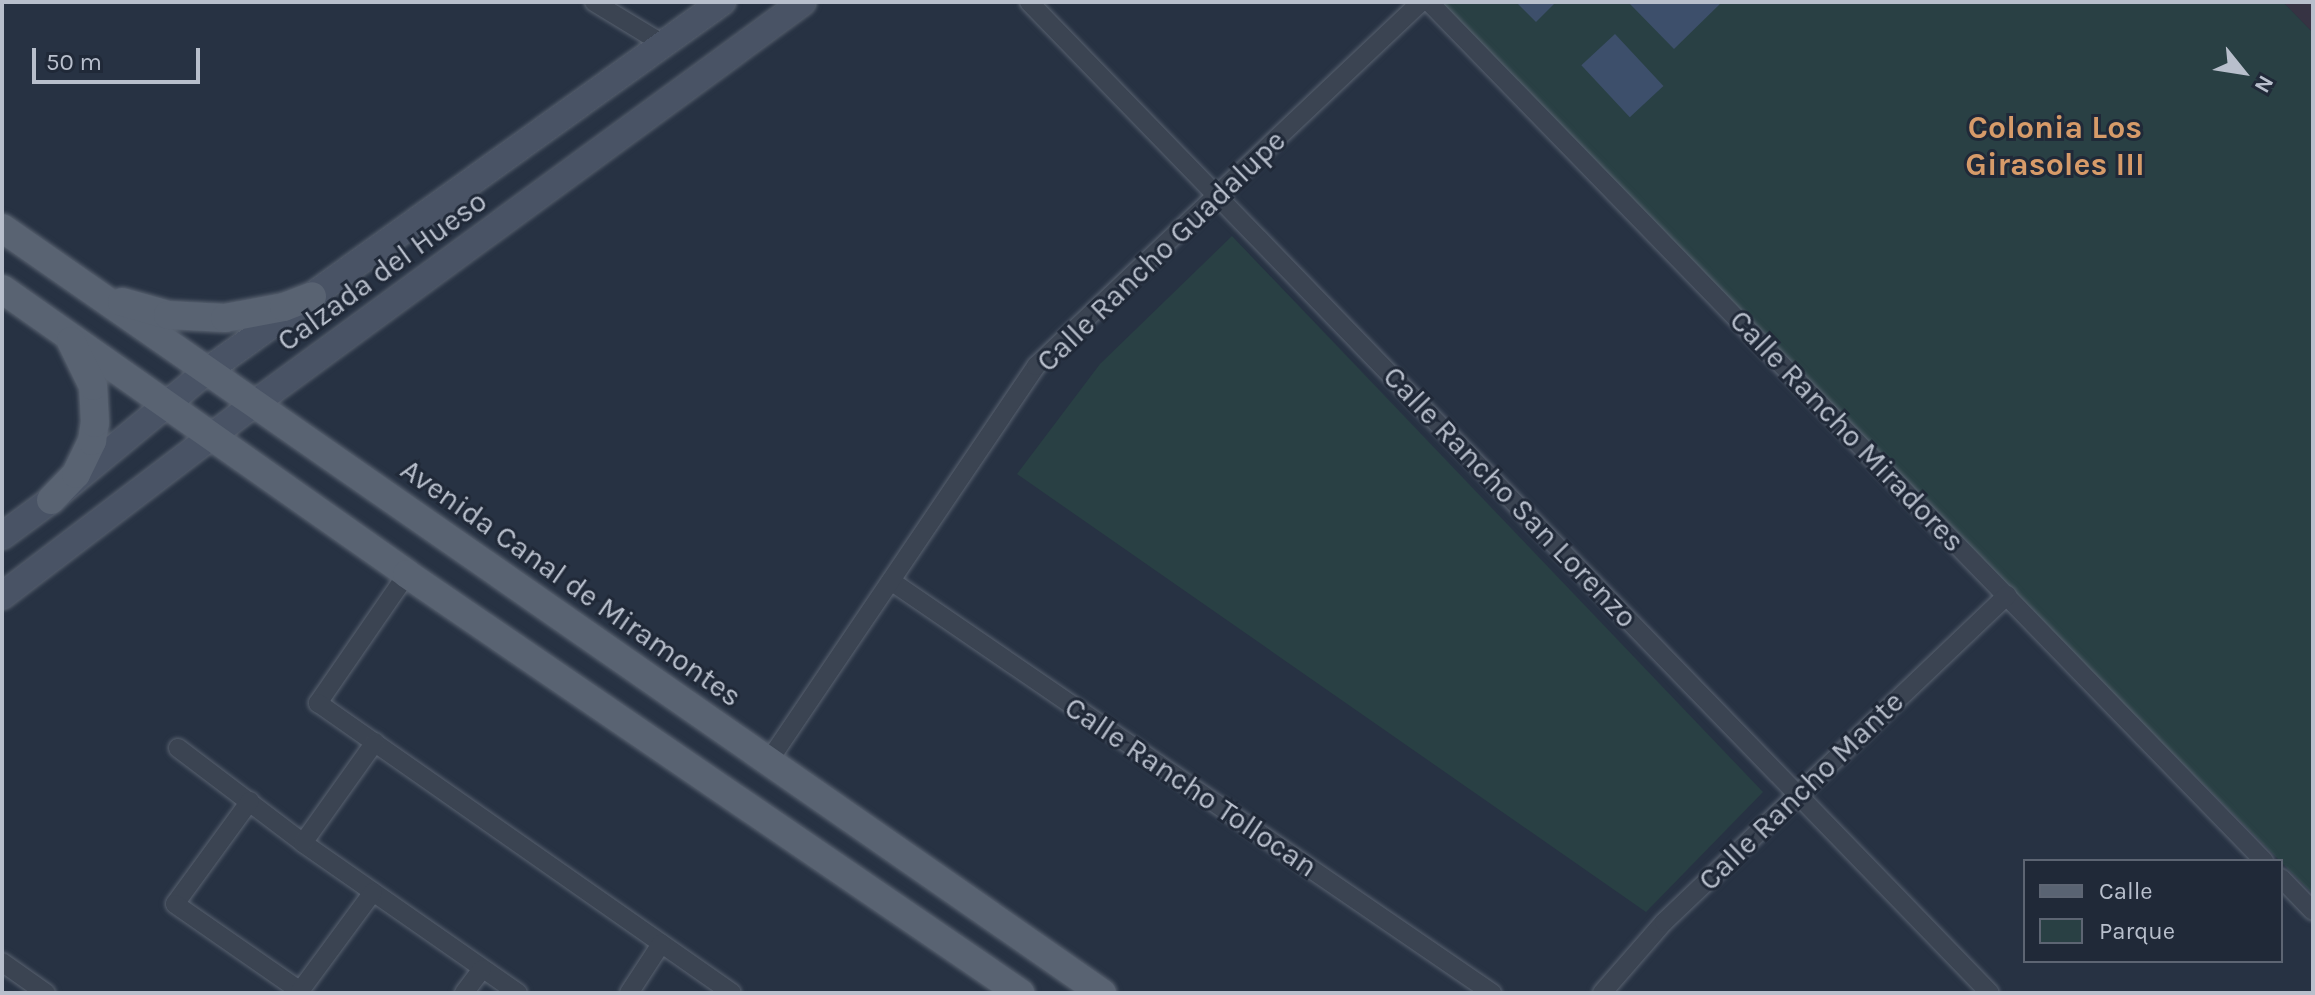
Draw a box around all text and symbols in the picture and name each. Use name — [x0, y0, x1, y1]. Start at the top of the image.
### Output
scale bar — [36, 32, 204, 82]
north arrow — [2203, 32, 2283, 112]
text: 50 m — [46, 48, 102, 76]
text: N — [2249, 71, 2279, 97]
district label: Colonia Los Girasoles III — [1965, 110, 2145, 185]
street label: Calle Rancho Guadalupe — [1029, 123, 1293, 379]
street label: Calzada del Hueso — [270, 183, 494, 359]
street label: Calle Rancho Miradores — [1722, 303, 1972, 559]
street label: Calle Rancho San Lorenzo — [1376, 359, 1644, 635]
street label: Avenida Canal de Miramontes — [394, 451, 748, 715]
street label: Calle Rancho Mante — [1691, 684, 1911, 898]
street label: Calle Rancho Tollocan — [1058, 689, 1324, 885]
legend — [2023, 859, 2283, 963]
text: Calle — [2099, 877, 2153, 905]
text: Parque — [2099, 917, 2175, 945]

